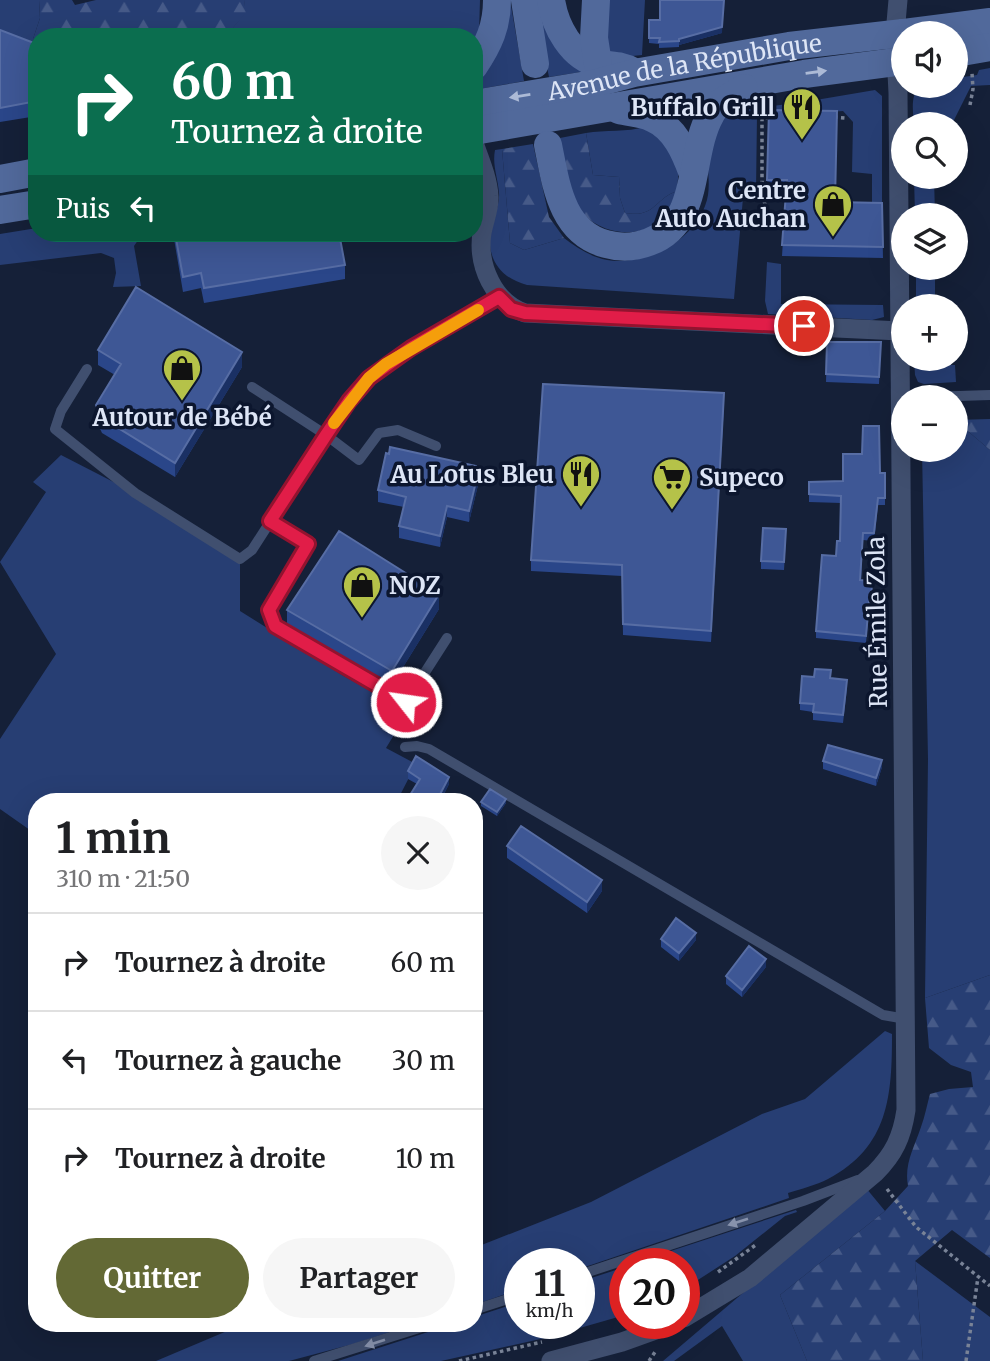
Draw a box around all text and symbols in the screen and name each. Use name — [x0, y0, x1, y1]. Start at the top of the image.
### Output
map controls — [891, 21, 968, 462]
button: sound — [891, 21, 968, 98]
street label: Avenue de la République — [544, 27, 823, 107]
text: 60 m — [171, 51, 294, 112]
icon: right — [56, 56, 147, 147]
one-way arrow — [805, 67, 827, 78]
restaurant icon: Buffalo Grill — [781, 86, 823, 141]
one-way arrow — [509, 91, 531, 102]
place label: Buffalo Grill — [630, 92, 775, 123]
text: Tournez à droite — [171, 112, 423, 152]
button: search — [891, 112, 968, 189]
place label: Centre Auto Auchan — [655, 175, 806, 234]
shop icon: Centre Auto Auchan — [812, 183, 854, 238]
icon: left — [124, 189, 162, 227]
text: Puis — [56, 192, 110, 225]
button: layers — [891, 203, 968, 280]
button: + — [891, 294, 968, 371]
pin — [774, 296, 834, 356]
icon: arrive — [785, 307, 823, 345]
shop icon: Autour de Bébé — [161, 347, 203, 402]
button: − — [891, 385, 968, 462]
place label: Autour de Bébé — [91, 402, 272, 433]
restaurant icon: Au Lotus Bleu — [560, 453, 602, 508]
supermarket icon: Supeco — [651, 456, 693, 511]
place label: Au Lotus Bleu — [390, 459, 554, 490]
place label: Supeco — [699, 462, 784, 493]
street label: Rue Émile Zola — [859, 536, 894, 708]
shop icon: NOZ — [341, 564, 383, 619]
place label: NOZ — [389, 570, 441, 601]
position arrow — [369, 665, 443, 739]
text: 1 min — [56, 812, 170, 864]
button: close — [381, 816, 455, 890]
text: 310 m · 21:50 — [56, 864, 190, 893]
icon: right — [56, 943, 94, 981]
text: Tournez à droite — [115, 946, 326, 979]
text: 60 m — [391, 946, 455, 979]
icon: left — [56, 1041, 94, 1079]
text: Tournez à gauche — [115, 1044, 341, 1077]
text: 30 m — [392, 1044, 455, 1077]
icon: right — [56, 1139, 94, 1177]
text: Tournez à droite — [115, 1142, 326, 1175]
text: 10 m — [396, 1142, 455, 1175]
one-way arrow — [727, 1217, 748, 1228]
button: Quitter — [56, 1238, 249, 1318]
button: Partager — [263, 1238, 455, 1318]
speed limit sign: 20 — [609, 1248, 700, 1339]
text: 11 — [534, 1262, 565, 1306]
text: km/h — [526, 1299, 573, 1322]
one-way arrow — [364, 1338, 385, 1349]

